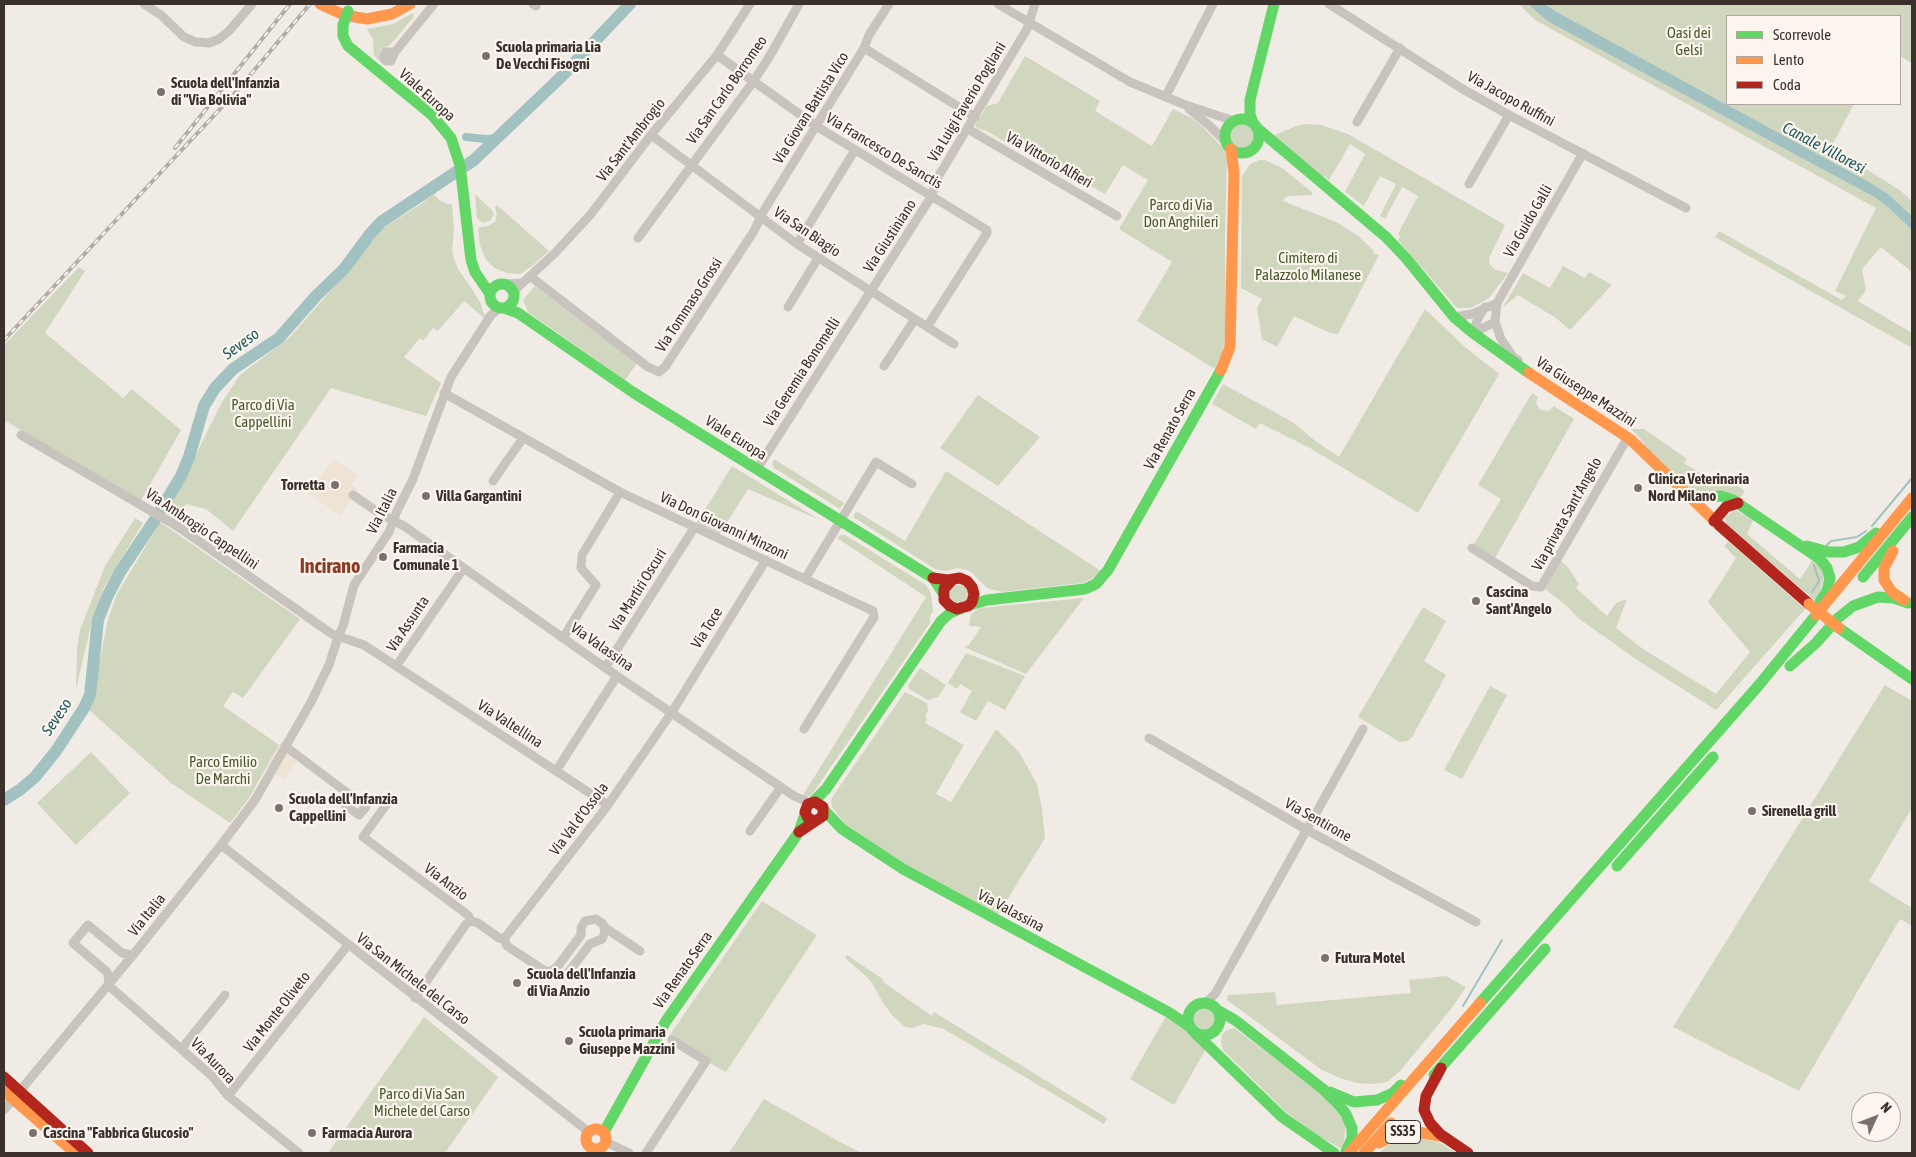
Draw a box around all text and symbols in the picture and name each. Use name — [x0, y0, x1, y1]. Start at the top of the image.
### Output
legend — [1726, 15, 1901, 105]
park label: Oasi dei Gelsi — [1667, 24, 1711, 59]
text: Scorrevole — [1773, 26, 1831, 43]
street label: Via San Carlo Borromeo — [683, 32, 771, 148]
place label: Scuola primaria Lia De Vecchi Fisogni — [496, 38, 601, 73]
street label: Via Luigi Faverio Pogliani — [924, 39, 1010, 165]
street label: Via Giovan Battista Vico — [769, 49, 853, 167]
marker: Scuola primaria Lia De Vecchi Fisogni — [480, 50, 492, 62]
text: Lento — [1773, 51, 1804, 68]
street label: Viale Europa — [395, 65, 459, 125]
street label: Via Jacopo Ruffini — [1464, 68, 1558, 130]
place label: Scuola dell'Infanzia di "Via Bolivia" — [171, 74, 280, 109]
text: Coda — [1773, 76, 1801, 93]
marker: Scuola dell'Infanzia di "Via Bolivia" — [155, 86, 167, 98]
street label: Via Sant'Ambrogio — [593, 95, 669, 185]
street label: Via Francesco De Sanctis — [822, 109, 946, 193]
water label: Canale Villoresi — [1779, 118, 1869, 178]
street label: Via Vittorio Alfieri — [1003, 128, 1095, 192]
street label: Via Guido Galli — [1500, 181, 1556, 261]
street label: Via Giustiniano — [860, 196, 920, 276]
park label: Parco di Via Don Anghileri — [1143, 196, 1219, 231]
street label: Via San Biagio — [770, 203, 844, 261]
park label: Cimitero di Palazzolo Milanese — [1255, 249, 1361, 284]
street label: Via Tommaso Grossi — [652, 254, 726, 356]
street label: Via Geremia Bonomelli — [760, 314, 844, 430]
water label: Seveso — [219, 324, 263, 364]
street label: Via Giuseppe Mazzini — [1533, 353, 1639, 431]
street label: Via Renato Serra — [1140, 385, 1200, 473]
park label: Parco di Via Cappellini — [231, 396, 295, 431]
street label: Viale Europa — [702, 412, 770, 464]
street label: Via privata Sant'Angelo — [1528, 454, 1606, 574]
place label: Clinica Veterinaria Nord Milano — [1648, 470, 1749, 505]
place label: Torretta — [281, 476, 325, 494]
marker: Torretta — [329, 479, 341, 491]
marker: Clinica Veterinaria Nord Milano — [1632, 482, 1644, 494]
street label: Via Ambrogio Cappellini — [142, 485, 262, 573]
street label: Via Italia — [363, 485, 401, 537]
place label: Villa Gargantini — [436, 487, 522, 505]
street label: Via Don Giovanni Minzoni — [657, 488, 791, 564]
marker: Villa Gargantini — [420, 490, 432, 502]
place label: Farmacia Comunale 1 — [393, 539, 459, 574]
street label: Via Martiri Oscuri — [606, 546, 670, 634]
marker: Farmacia Comunale 1 — [377, 551, 389, 563]
district label: Incirano — [300, 555, 360, 579]
place label: Cascina Sant'Angelo — [1486, 583, 1552, 618]
street label: Via Assunta — [383, 593, 433, 655]
marker: Cascina Sant'Angelo — [1470, 595, 1482, 607]
street label: Via Toce — [687, 604, 727, 652]
street label: Via Valassina — [567, 619, 637, 675]
water label: Seveso — [38, 695, 76, 739]
street label: Via Valtellina — [474, 696, 546, 752]
park label: Parco Emilio De Marchi — [189, 753, 257, 788]
street label: Via Val d'Ossola — [546, 779, 612, 859]
place label: Scuola dell'Infanzia Cappellini — [289, 790, 398, 825]
street label: Via Sentirone — [1281, 794, 1355, 846]
marker: Scuola dell'Infanzia Cappellini — [273, 802, 285, 814]
place label: Sirenella grill — [1762, 802, 1836, 820]
marker: Sirenella grill — [1746, 805, 1758, 817]
street label: Via Anzio — [420, 860, 472, 904]
street label: Via Valassina — [975, 886, 1047, 936]
street label: Via Italia — [124, 890, 170, 940]
street label: Via Renato Serra — [650, 928, 716, 1012]
street label: Via San Michele del Carso — [353, 929, 473, 1029]
place label: Futura Motel — [1335, 949, 1405, 967]
marker: Futura Motel — [1319, 952, 1331, 964]
place label: Scuola dell'Infanzia di Via Anzio — [527, 965, 636, 1000]
street label: Via Monte Oliveto — [240, 968, 314, 1056]
marker: Scuola dell'Infanzia di Via Anzio — [511, 977, 523, 989]
place label: Scuola primaria Giuseppe Mazzini — [579, 1023, 675, 1058]
street label: Via Aurora — [187, 1034, 239, 1088]
marker: Scuola primaria Giuseppe Mazzini — [563, 1035, 575, 1047]
park label: Parco di Via San Michele del Carso — [374, 1085, 470, 1120]
north arrow — [1851, 1092, 1901, 1142]
text: N — [1878, 1099, 1895, 1116]
road number: SS35 — [1386, 1120, 1420, 1144]
place label: Cascina "Fabbrica Glucosio" — [43, 1124, 193, 1142]
place label: Farmacia Aurora — [322, 1124, 412, 1142]
marker: Cascina "Fabbrica Glucosio" — [27, 1127, 39, 1139]
marker: Farmacia Aurora — [306, 1127, 318, 1139]

